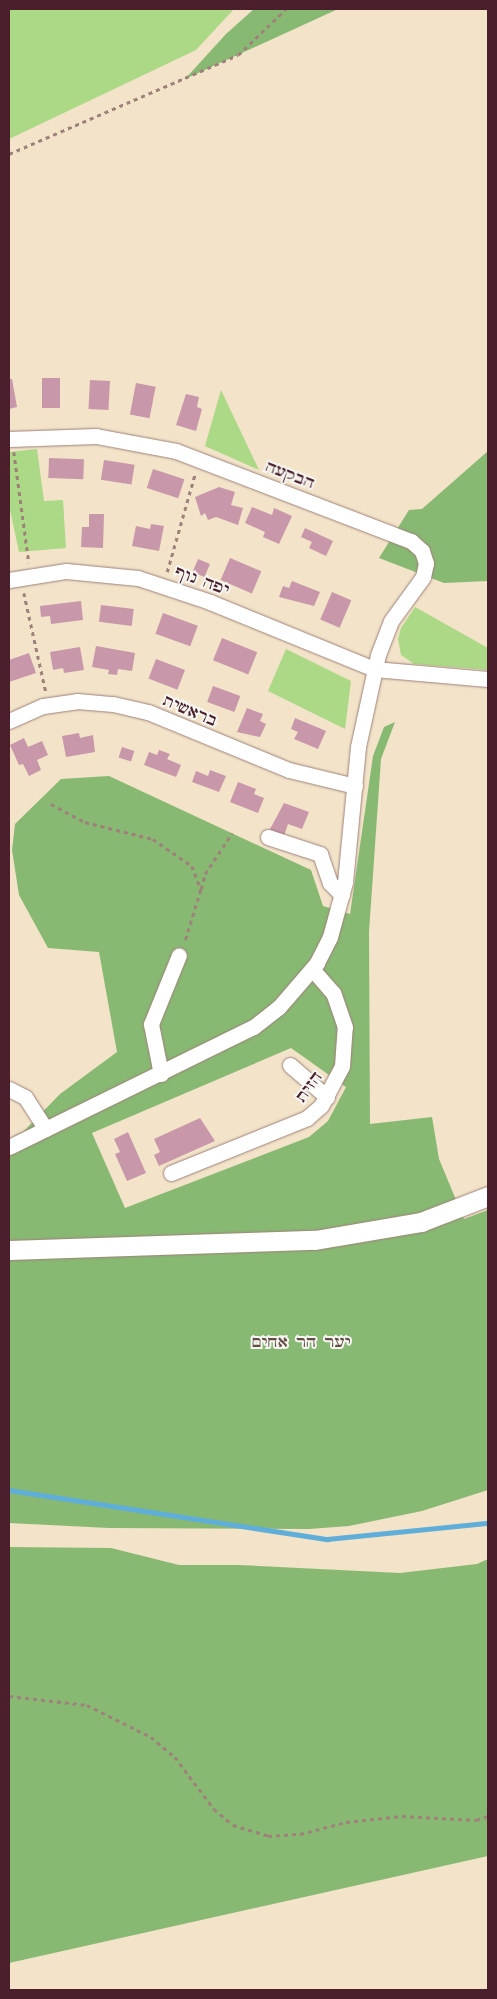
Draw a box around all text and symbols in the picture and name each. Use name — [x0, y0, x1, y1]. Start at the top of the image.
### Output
street label: הבקעה — [263, 457, 317, 493]
street label: יפה נוף — [173, 563, 231, 599]
street label: בראשית — [160, 691, 220, 731]
street label: הזית — [292, 1068, 326, 1106]
park label: יער הר אחים — [255, 1332, 347, 1352]

